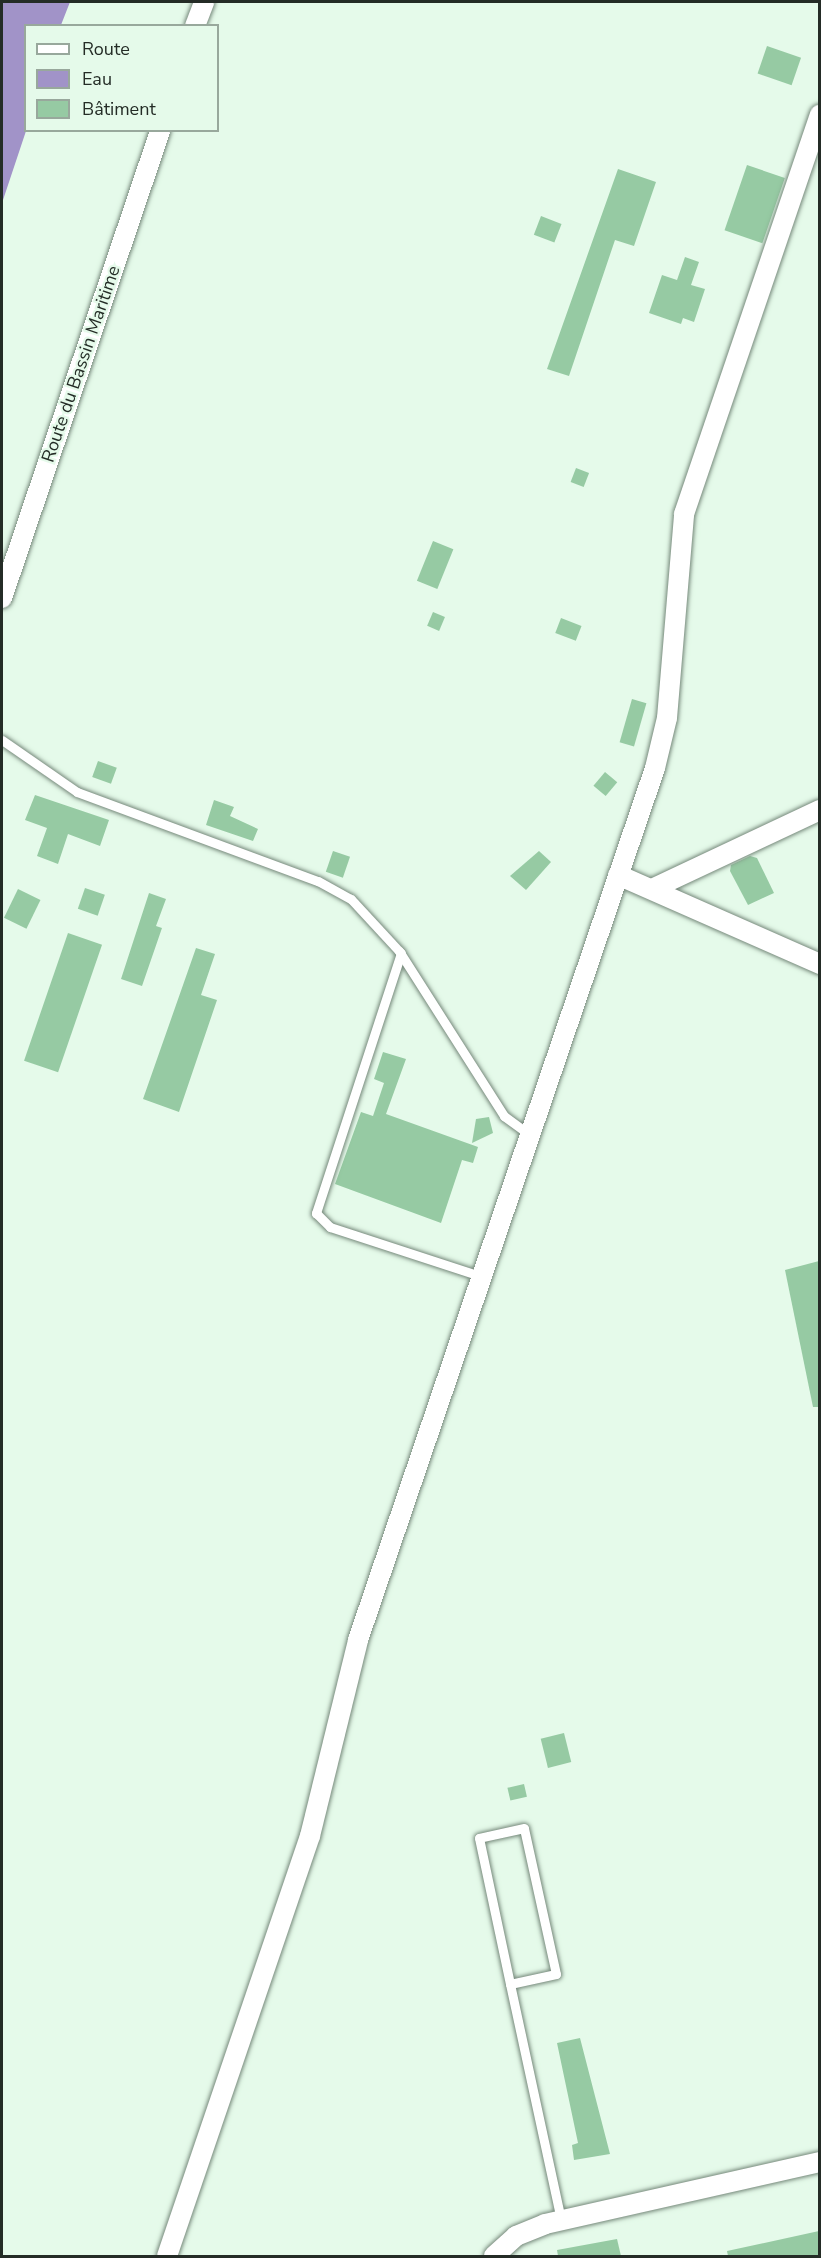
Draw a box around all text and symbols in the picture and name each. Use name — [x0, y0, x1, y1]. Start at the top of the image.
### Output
legend — [24, 24, 219, 132]
text: Route — [82, 37, 130, 61]
text: Eau — [82, 67, 112, 91]
text: Bâtiment — [82, 97, 156, 121]
street label: Route du Bassin Maritime — [37, 263, 125, 465]

